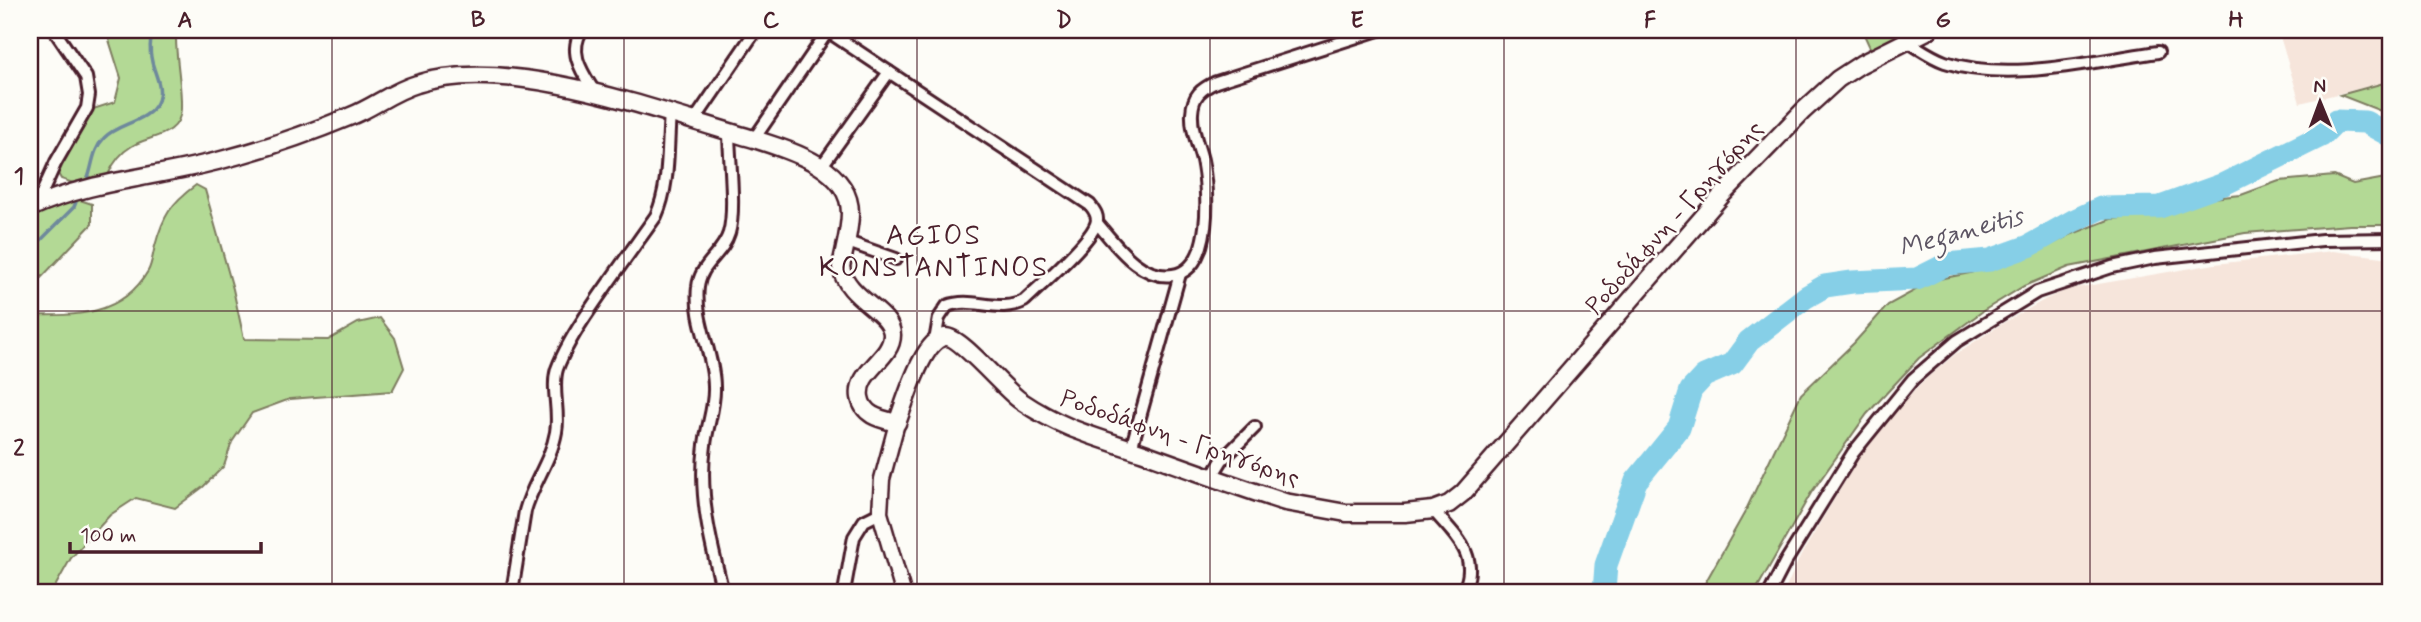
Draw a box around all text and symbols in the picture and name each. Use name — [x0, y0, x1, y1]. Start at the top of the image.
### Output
text: A — [177, 6, 193, 36]
text: B — [471, 6, 486, 36]
text: C — [763, 6, 780, 36]
text: D — [1056, 6, 1072, 36]
text: E — [1350, 6, 1364, 36]
text: F — [1644, 6, 1656, 36]
text: G — [1935, 6, 1951, 36]
text: H — [2228, 6, 2244, 36]
north arrow — [2284, 66, 2354, 136]
text: N — [2313, 74, 2326, 99]
street label: Ροδοδάφνη - Γρηγόρης — [1580, 114, 1770, 322]
text: 1 — [14, 162, 24, 192]
water label: Meganeitis — [1895, 199, 2030, 269]
district label: AGIOS KONSTANTINOS — [819, 218, 1049, 287]
street label: Ροδοδάφνη - Γρηγόρης — [1056, 384, 1304, 494]
text: 2 — [13, 434, 25, 464]
scale bar — [70, 510, 261, 554]
text: 100 m — [80, 522, 136, 550]

